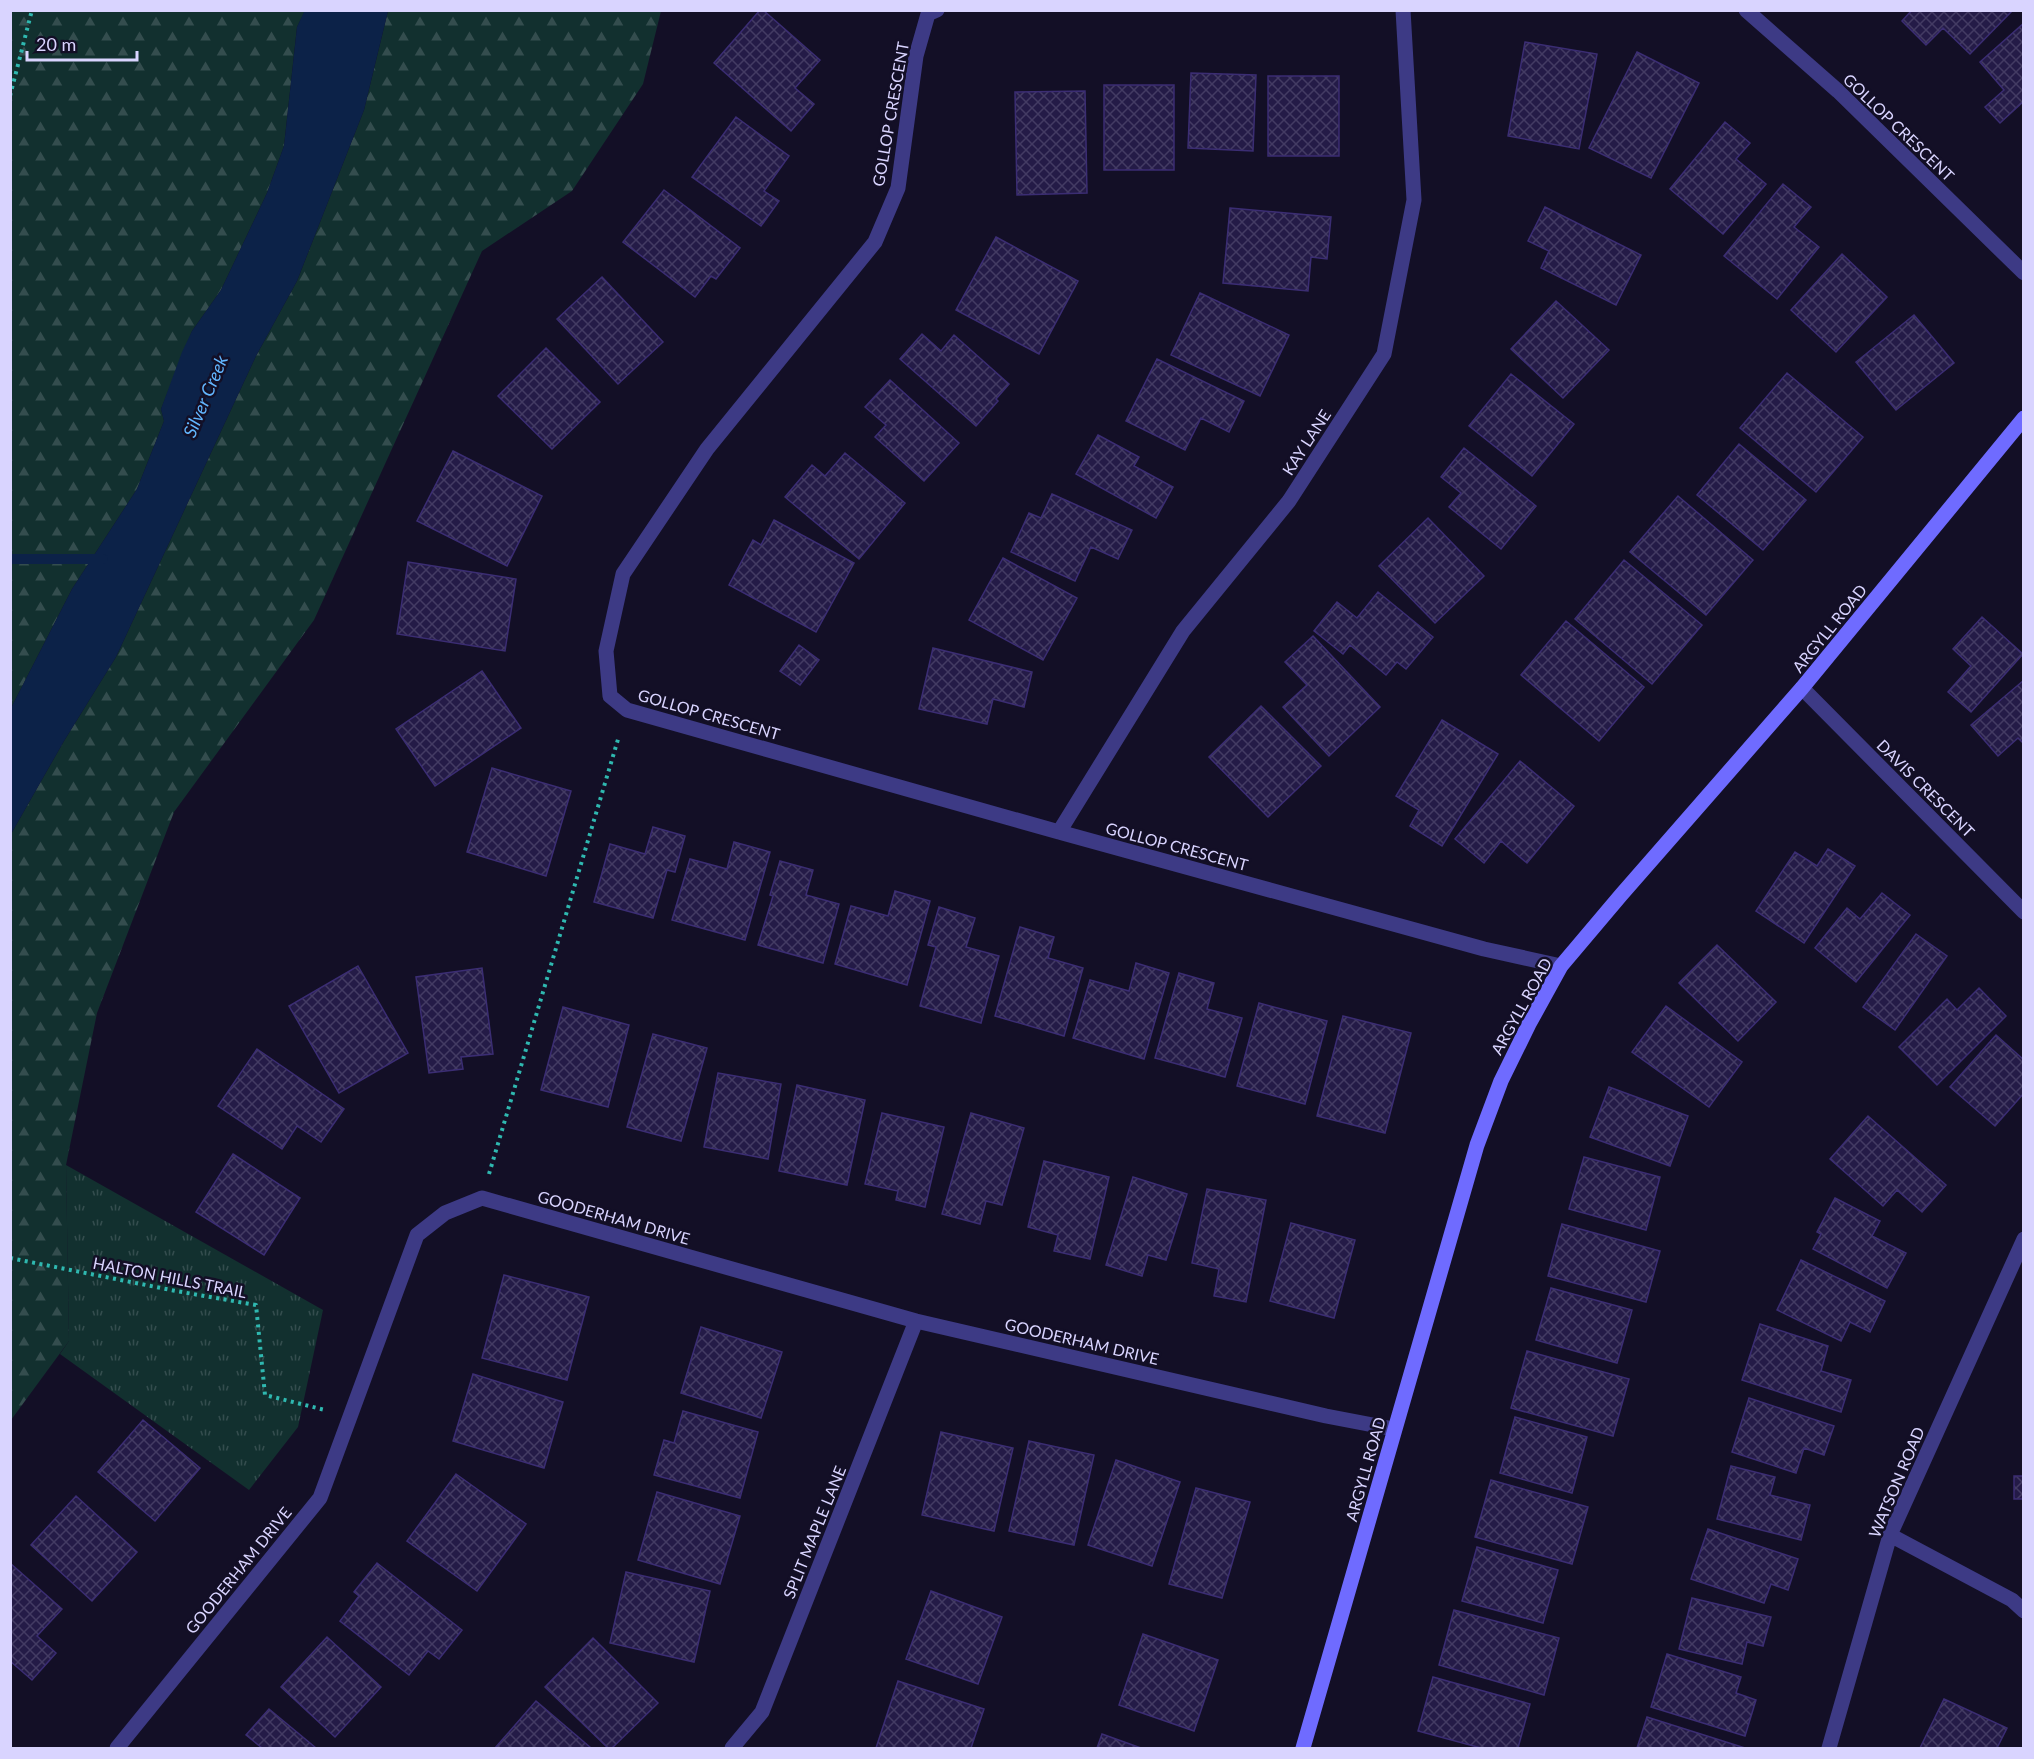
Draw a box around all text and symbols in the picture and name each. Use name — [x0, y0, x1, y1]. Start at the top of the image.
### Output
scale bar — [27, 24, 136, 62]
text: 20 m — [36, 33, 76, 55]
street label: GOLLOP CRESCENT — [868, 40, 912, 188]
street label: GOLLOP CRESCENT — [1840, 69, 1959, 185]
water label: Silver Creek — [178, 351, 232, 440]
street label: KAY LANE — [1278, 406, 1334, 478]
street label: ARGYLL ROAD — [1788, 580, 1870, 676]
street label: GOLLOP CRESCENT — [636, 685, 783, 744]
street label: DAVIS CRESCENT — [1873, 735, 1979, 841]
street label: GOLLOP CRESCENT — [1104, 818, 1251, 874]
street label: ARGYLL ROAD — [1487, 954, 1555, 1058]
street label: GOODERHAM DRIVE — [536, 1186, 692, 1248]
street label: HALTON HILLS TRAIL — [91, 1253, 249, 1301]
street label: GOODERHAM DRIVE — [1003, 1314, 1161, 1368]
street label: ARGYLL ROAD — [1341, 1415, 1389, 1523]
street label: WATSON ROAD — [1864, 1424, 1928, 1540]
street label: SPLIT MAPLE LANE — [779, 1463, 849, 1601]
street label: GOODERHAM DRIVE — [181, 1503, 295, 1637]

